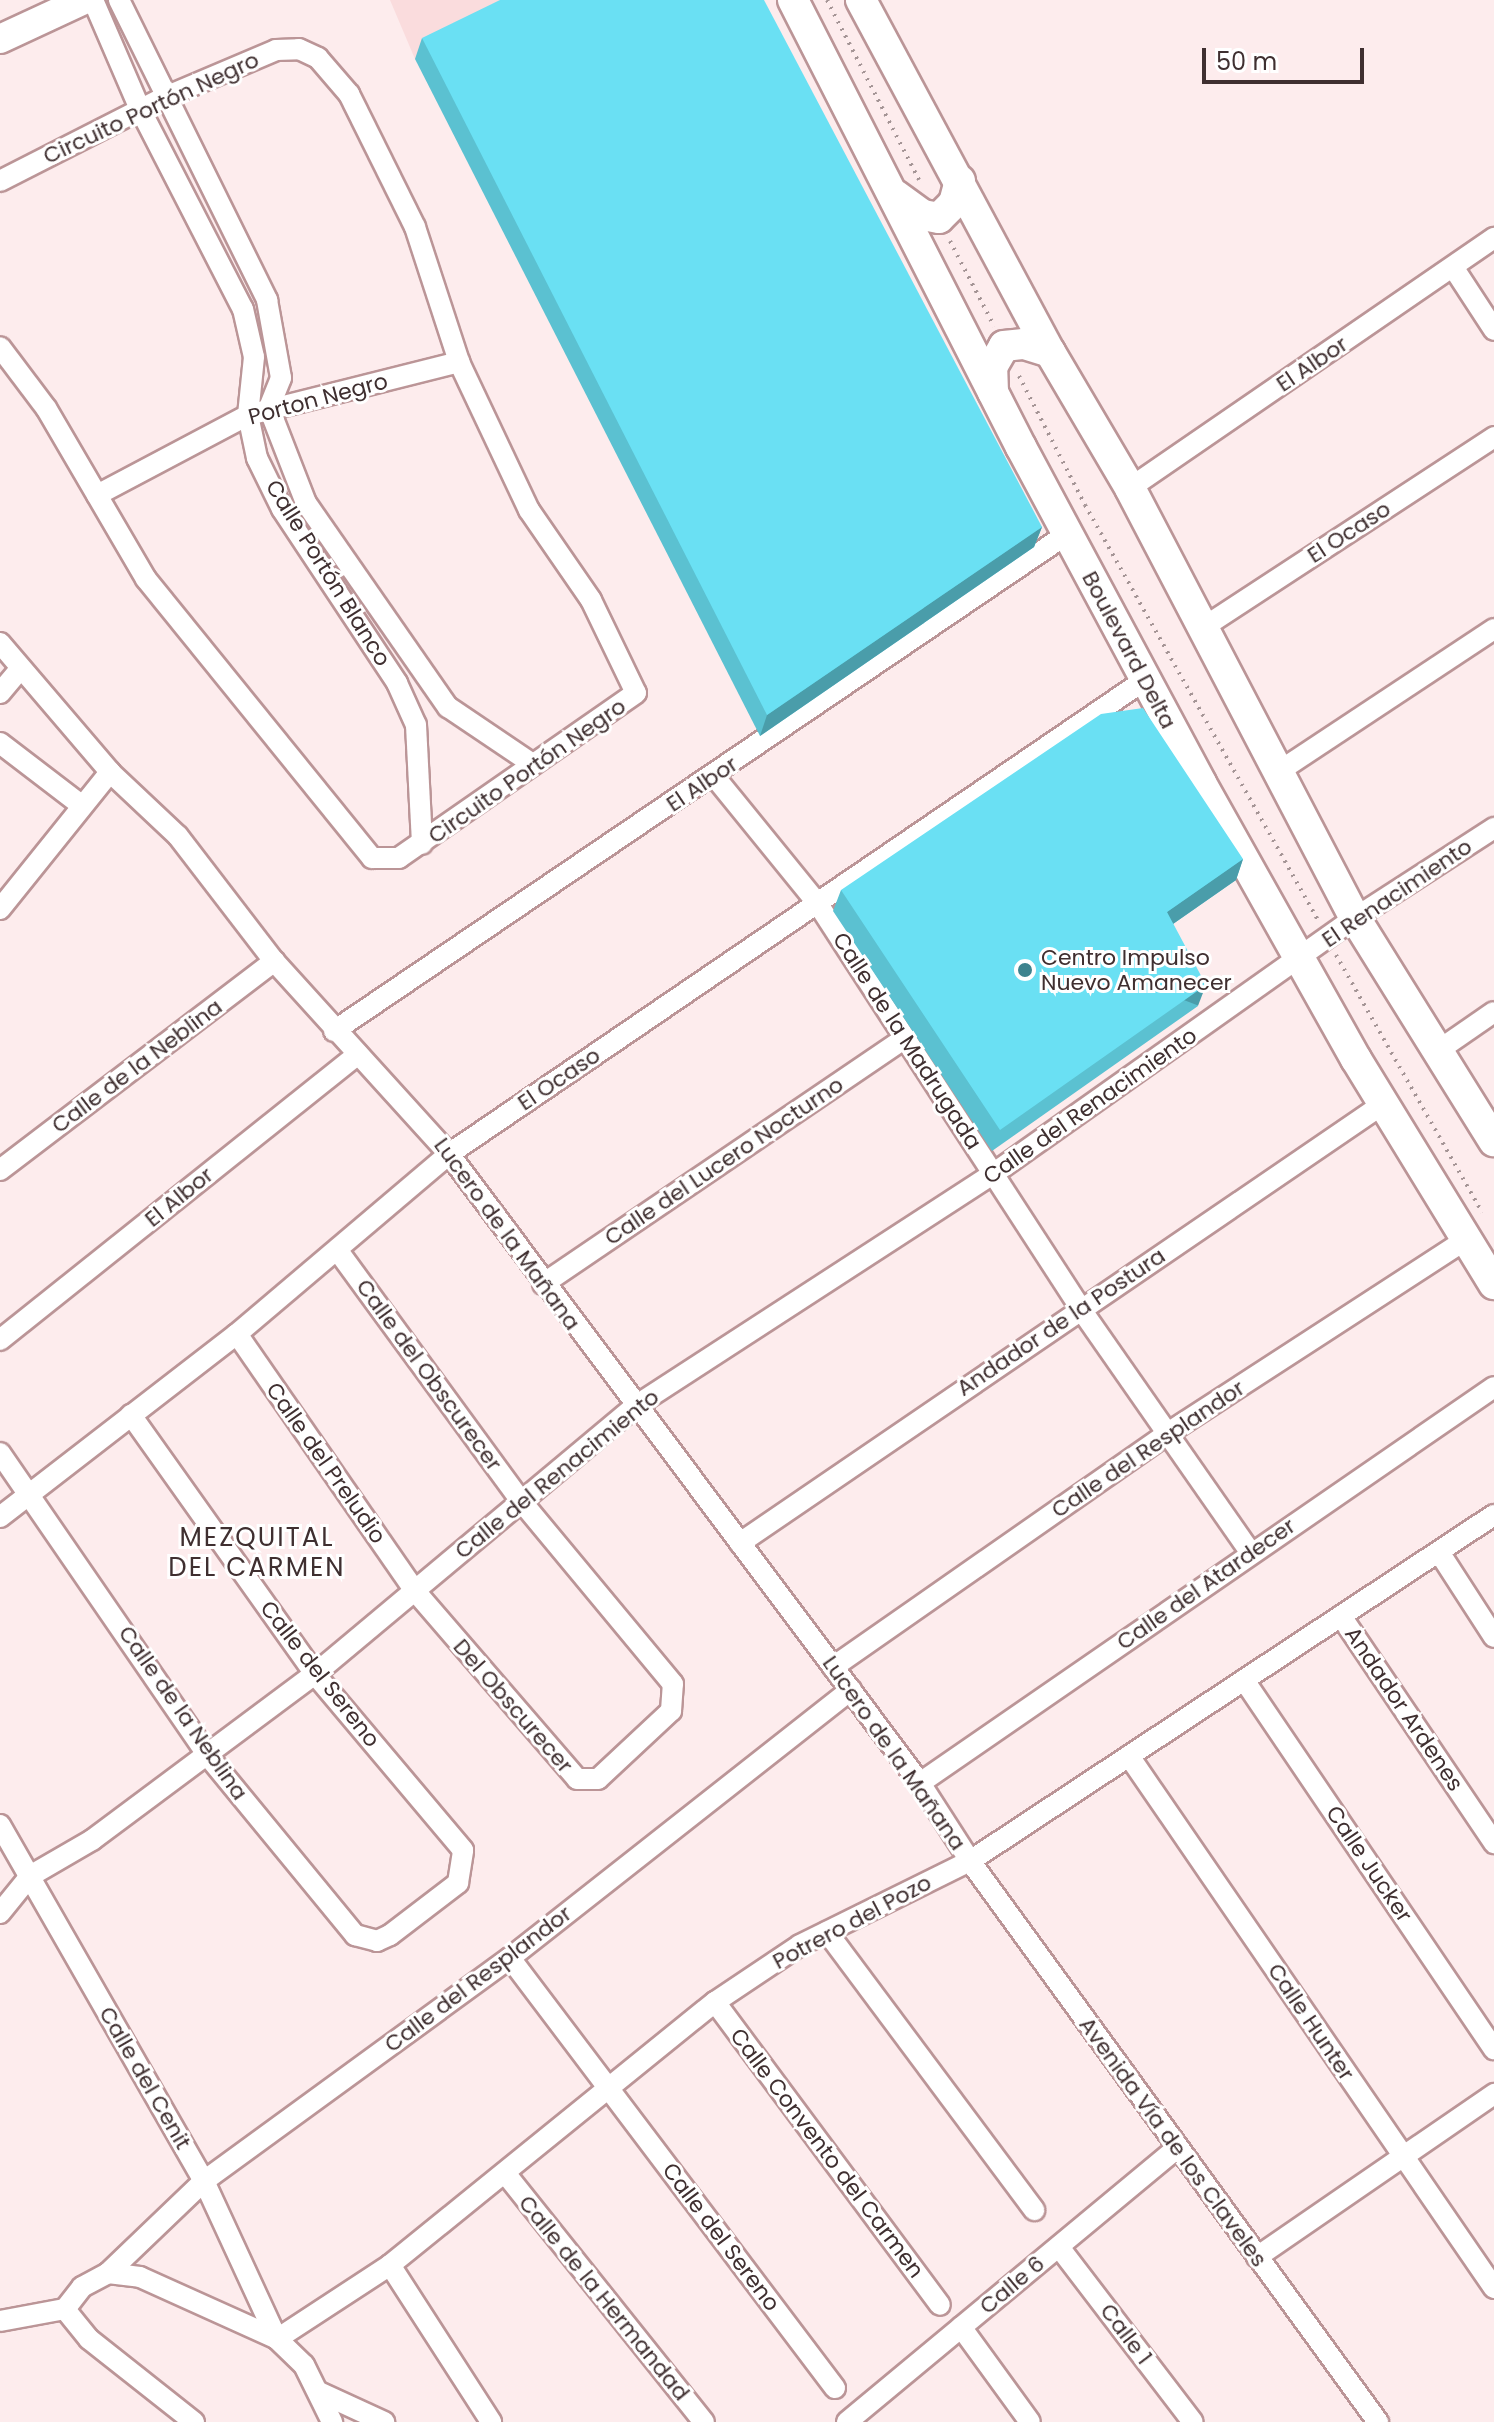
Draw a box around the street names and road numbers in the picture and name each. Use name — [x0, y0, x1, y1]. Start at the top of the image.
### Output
street label: Circuito Portón Negro — [39, 46, 263, 170]
street label: El Albor — [1271, 331, 1353, 397]
street label: Porton Negro — [245, 368, 391, 430]
street label: Calle Portón Blanco — [260, 475, 396, 671]
street label: El Ocaso — [1303, 495, 1395, 569]
street label: Boulevard Delta — [1076, 567, 1182, 733]
street label: Circuito Portón Negro — [423, 693, 631, 849]
street label: El Albor — [661, 751, 743, 817]
street label: El Renacimiento — [1317, 833, 1477, 953]
street label: Calle de la Madrugada — [827, 928, 987, 1154]
street label: Calle de la Neblina — [47, 993, 227, 1139]
street label: Calle del Renacimiento — [978, 1022, 1202, 1190]
street label: El Ocaso — [513, 1042, 605, 1116]
street label: Calle del Lucero Nocturno — [600, 1071, 848, 1251]
street label: Lucero de la Mañana — [428, 1133, 586, 1335]
street label: El Albor — [140, 1162, 218, 1232]
street label: Andador de la Postura — [952, 1242, 1170, 1402]
street label: Calle del Obscurecer — [351, 1274, 507, 1476]
street label: Calle del Resplandor — [1047, 1375, 1249, 1523]
street label: Calle del Preludio — [261, 1377, 391, 1549]
street label: Calle del Renacimiento — [450, 1384, 664, 1564]
street label: Calle del Atardecer — [1112, 1512, 1300, 1656]
street label: Calle del Sereno — [255, 1596, 385, 1752]
street label: Calle de la Neblina — [113, 1621, 253, 1805]
street label: Andador Ardenes — [1339, 1622, 1469, 1796]
street label: Del Obscurecer — [448, 1634, 578, 1778]
street label: Lucero de la Mañana — [817, 1651, 971, 1855]
street label: Calle Jucker — [1320, 1801, 1418, 1927]
street label: Potrero del Pozo — [768, 1869, 936, 1975]
street label: Calle del Resplandor — [379, 1900, 577, 2058]
street label: Calle Hunter — [1262, 1958, 1360, 2086]
street label: Calle del Cenit — [94, 2002, 196, 2154]
street label: Avenida Vía de los Claveles — [1074, 2012, 1272, 2272]
street label: Calle Convento del Carmen — [725, 2023, 929, 2283]
street label: Calle del Sereno — [657, 2158, 785, 2316]
street label: Calle de la Hermandad — [513, 2190, 695, 2406]
street label: Calle 6 — [974, 2250, 1050, 2320]
street label: Calle 1 — [1095, 2298, 1157, 2370]

